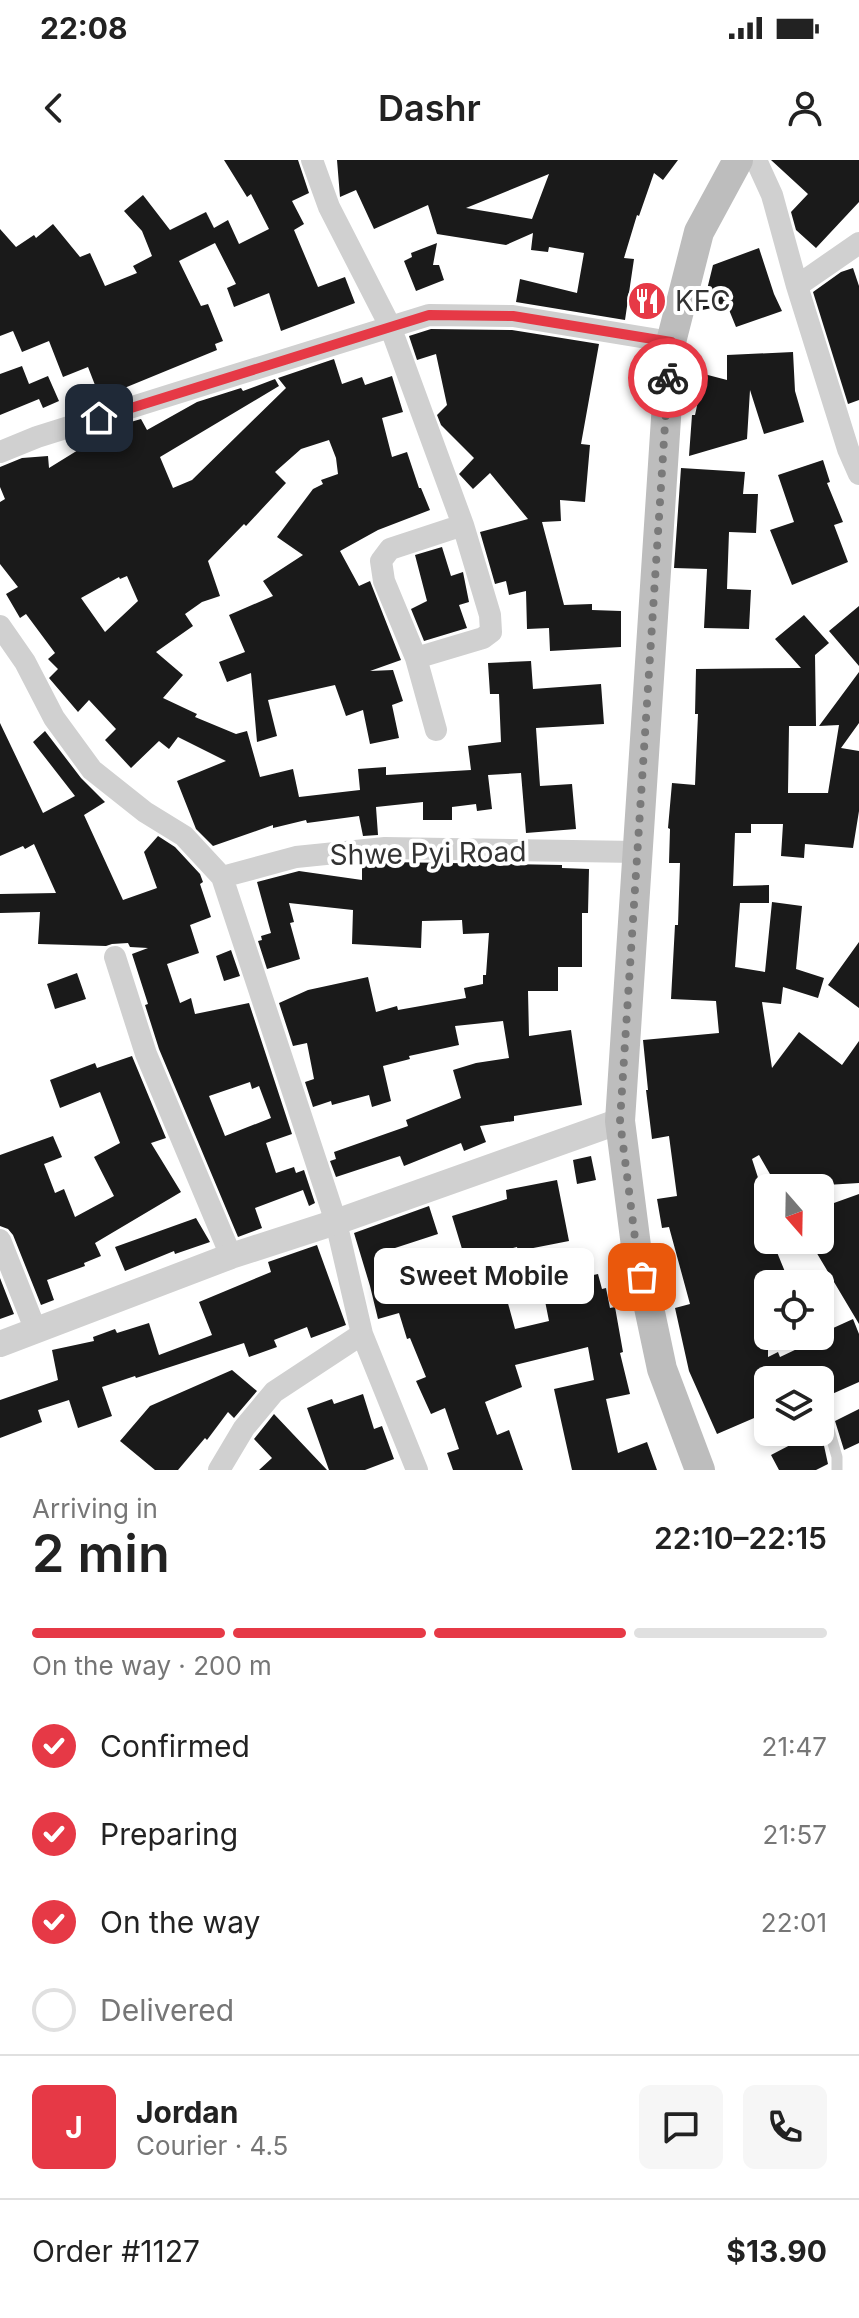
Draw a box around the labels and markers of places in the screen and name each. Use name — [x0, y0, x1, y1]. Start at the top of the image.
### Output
restaurant icon: KFC — [626, 280, 668, 322]
place label: KFC — [675, 284, 731, 318]
pin — [65, 384, 133, 452]
pin — [608, 1243, 676, 1311]
callout: Sweet Mobile — [374, 1249, 594, 1305]

